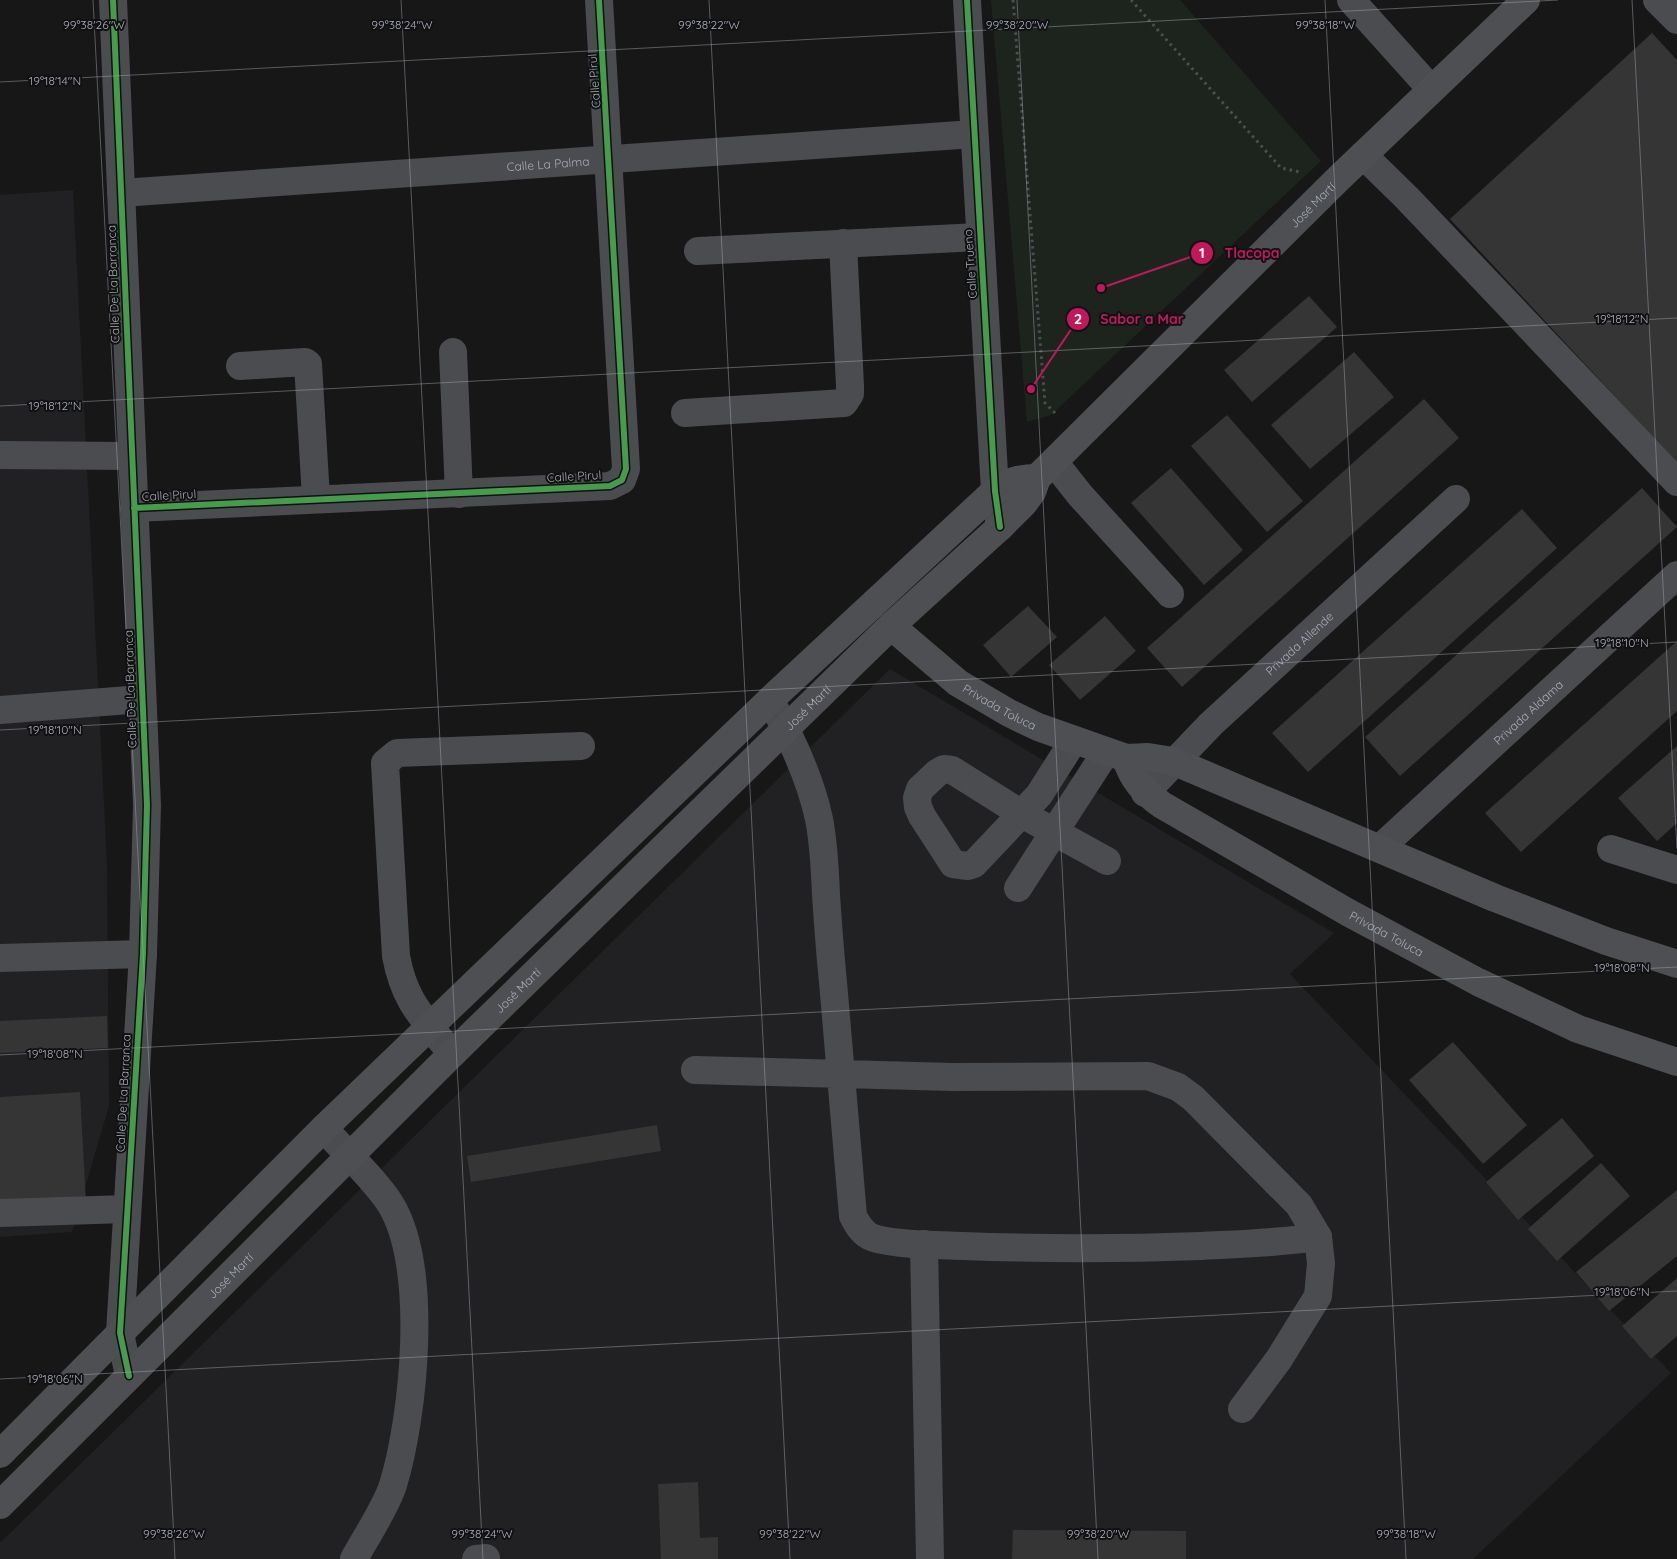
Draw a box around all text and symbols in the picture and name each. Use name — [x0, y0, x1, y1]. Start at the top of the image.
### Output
text: 99°38'26"W — [63, 17, 125, 32]
text: 99°38'24"W — [371, 17, 433, 32]
text: 99°38'22"W — [678, 17, 740, 32]
text: 99°38'20"W — [986, 17, 1049, 32]
text: 99°38'18"W — [1295, 17, 1355, 32]
street label: Calle Pirul — [585, 53, 603, 109]
text: 19°18'14"N — [29, 73, 81, 88]
street label: Calle La Palma — [506, 153, 590, 174]
street label: José Martí — [1286, 179, 1338, 231]
street label: Calle De La Barranca — [103, 225, 123, 343]
street label: Calle Trueno — [960, 229, 980, 299]
callout: Tlacopa — [1190, 238, 1289, 267]
text: 1 — [1199, 243, 1205, 262]
text: Tlacopa — [1225, 244, 1279, 262]
callout: Sabor a Mar — [1065, 305, 1194, 334]
text: 2 — [1074, 309, 1082, 328]
text: Sabor a Mar — [1100, 310, 1184, 328]
text: 19°18'12"N — [1596, 311, 1648, 326]
text: 19°18'12"N — [29, 398, 81, 413]
street label: Calle Pirul — [546, 467, 602, 485]
street label: Calle Pirul — [141, 486, 197, 504]
street label: Privada Allende — [1262, 608, 1336, 678]
street label: Calle De La Barranca — [120, 630, 140, 748]
text: 19°18'10"N — [1595, 635, 1649, 650]
street label: Privada Aldama — [1490, 676, 1566, 748]
street label: Privada Toluca — [960, 680, 1039, 733]
street label: José Martí — [781, 681, 834, 733]
text: 19°18'10"N — [28, 722, 82, 737]
street label: Privada Toluca — [1347, 907, 1426, 959]
text: 19°18'08"N — [1594, 960, 1650, 975]
street label: José Martí — [491, 964, 544, 1016]
street label: Calle De La Barranca — [112, 1034, 134, 1152]
text: 19°18'08"N — [27, 1046, 83, 1061]
street label: José Martí — [204, 1249, 256, 1301]
text: 19°18'06"N — [1594, 1284, 1650, 1299]
text: 19°18'06"N — [27, 1371, 83, 1386]
text: 99°38'26"W — [143, 1526, 205, 1541]
text: 99°38'24"W — [451, 1526, 513, 1541]
text: 99°38'22"W — [759, 1526, 821, 1541]
text: 99°38'20"W — [1067, 1526, 1130, 1541]
text: 99°38'18"W — [1376, 1526, 1436, 1541]

